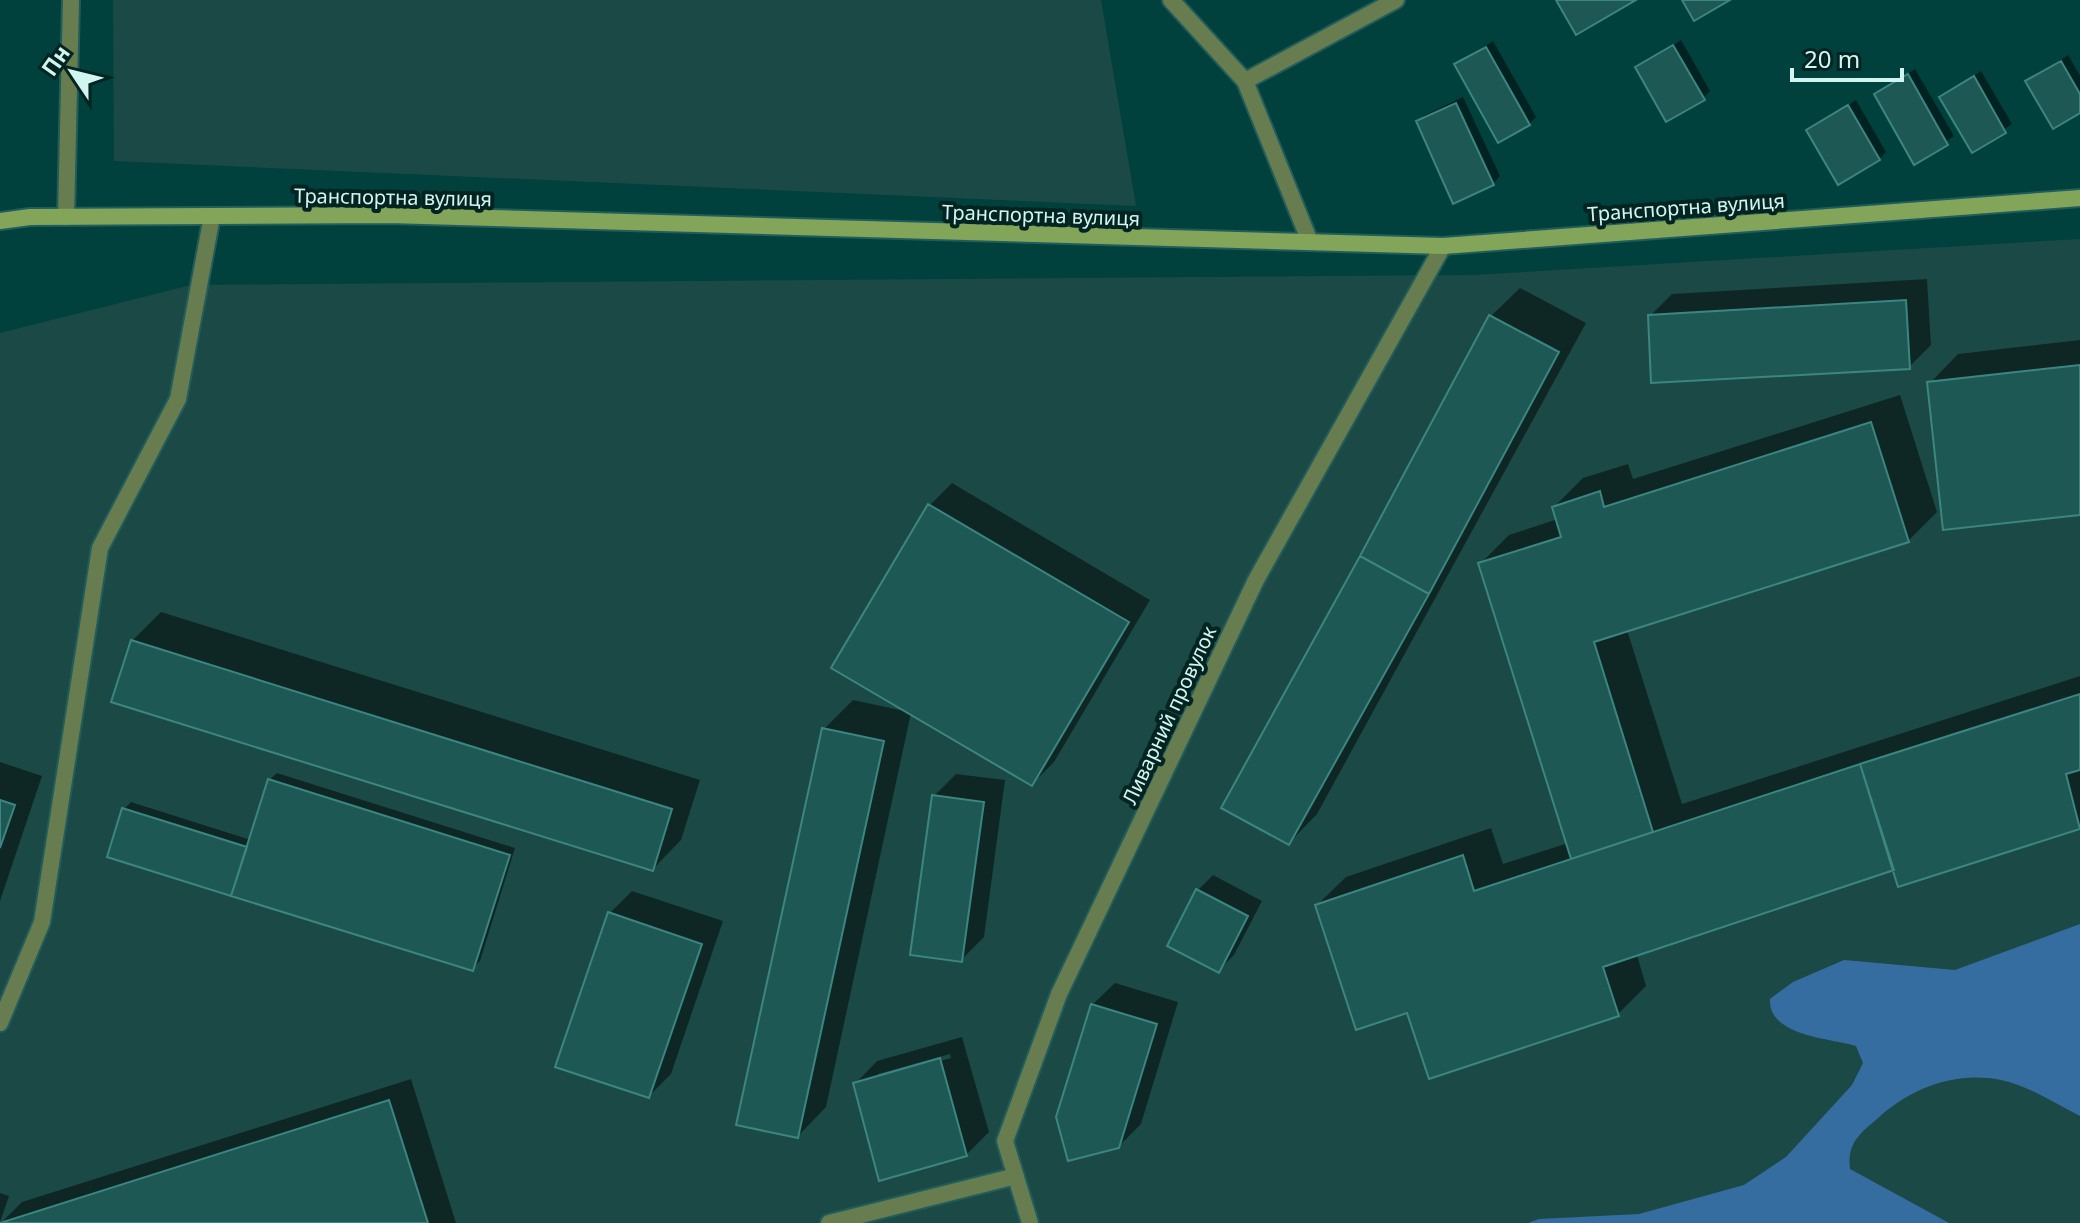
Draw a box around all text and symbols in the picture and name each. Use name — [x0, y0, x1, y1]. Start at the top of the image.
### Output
north arrow — [32, 32, 112, 112]
scale bar — [1792, 32, 1902, 82]
text: Пн — [34, 39, 76, 81]
text: 20 m — [1804, 42, 1860, 75]
street label: Транспортна вулиця — [294, 182, 492, 212]
street label: Транспортна вулиця — [1586, 187, 1786, 227]
street label: Транспортна вулиця — [942, 198, 1140, 232]
street label: Ливарний провулок — [1116, 621, 1222, 809]

